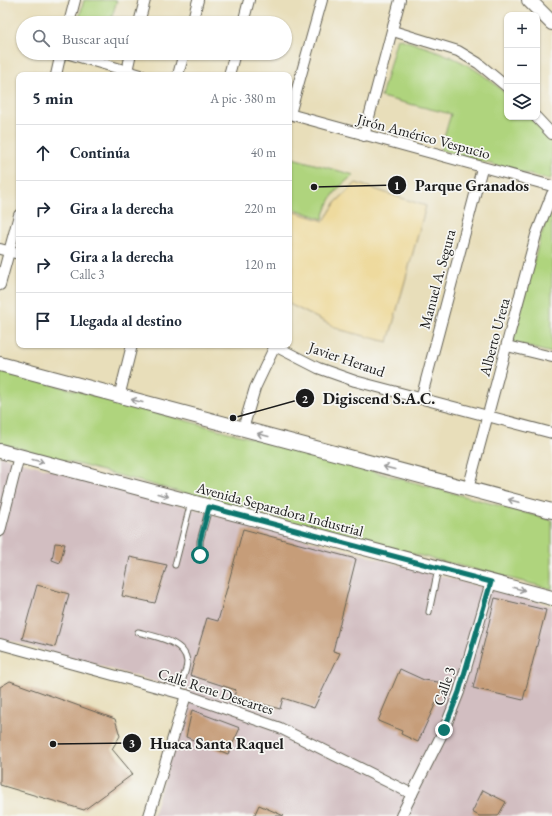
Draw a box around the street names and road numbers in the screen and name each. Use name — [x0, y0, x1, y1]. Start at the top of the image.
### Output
street label: Jirón Américo Vespucio — [353, 109, 493, 163]
street label: Manuel A. Segura — [415, 227, 459, 331]
street label: Alberto Ureta — [474, 296, 514, 379]
street label: Javier Heraud — [304, 336, 388, 381]
street label: Avenida Separadora Industrial — [193, 477, 366, 541]
street label: Calle Rene Descartes — [156, 663, 276, 719]
street label: Calle 3 — [429, 664, 459, 708]

